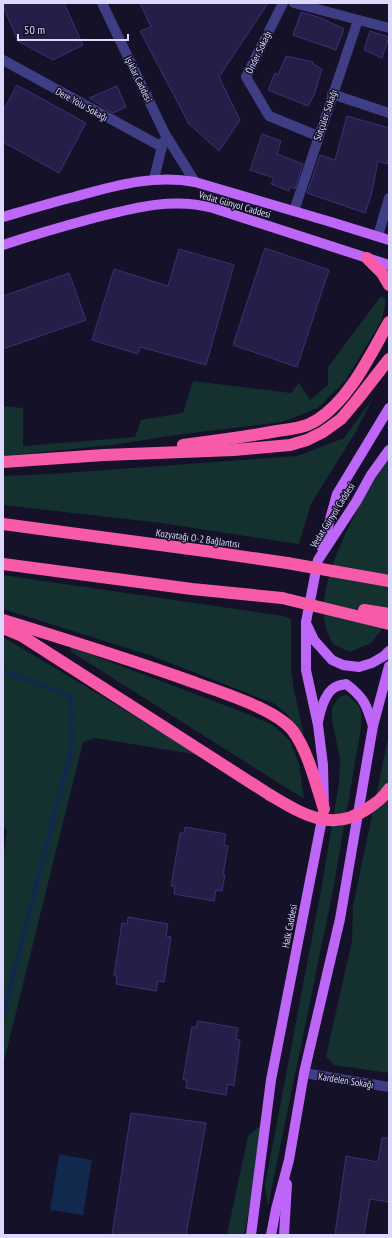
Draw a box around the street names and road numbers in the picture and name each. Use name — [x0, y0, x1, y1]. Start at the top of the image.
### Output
street label: Önder Sokağı — [242, 29, 274, 76]
street label: Işıklar Caddesi — [122, 54, 155, 104]
street label: Dere Yolu Sokağı — [53, 85, 110, 124]
street label: Sütçüler Sokağı — [311, 88, 340, 143]
street label: Vedat Günyol Caddesi — [196, 188, 272, 221]
street label: Vedat Günyol Caddesi — [307, 480, 358, 551]
street label: Kozyatağı O-2 Bağlantısı — [155, 526, 241, 551]
street label: Halk Caddesi — [279, 903, 300, 949]
street label: Kardelen Sokağı — [317, 1070, 375, 1091]

